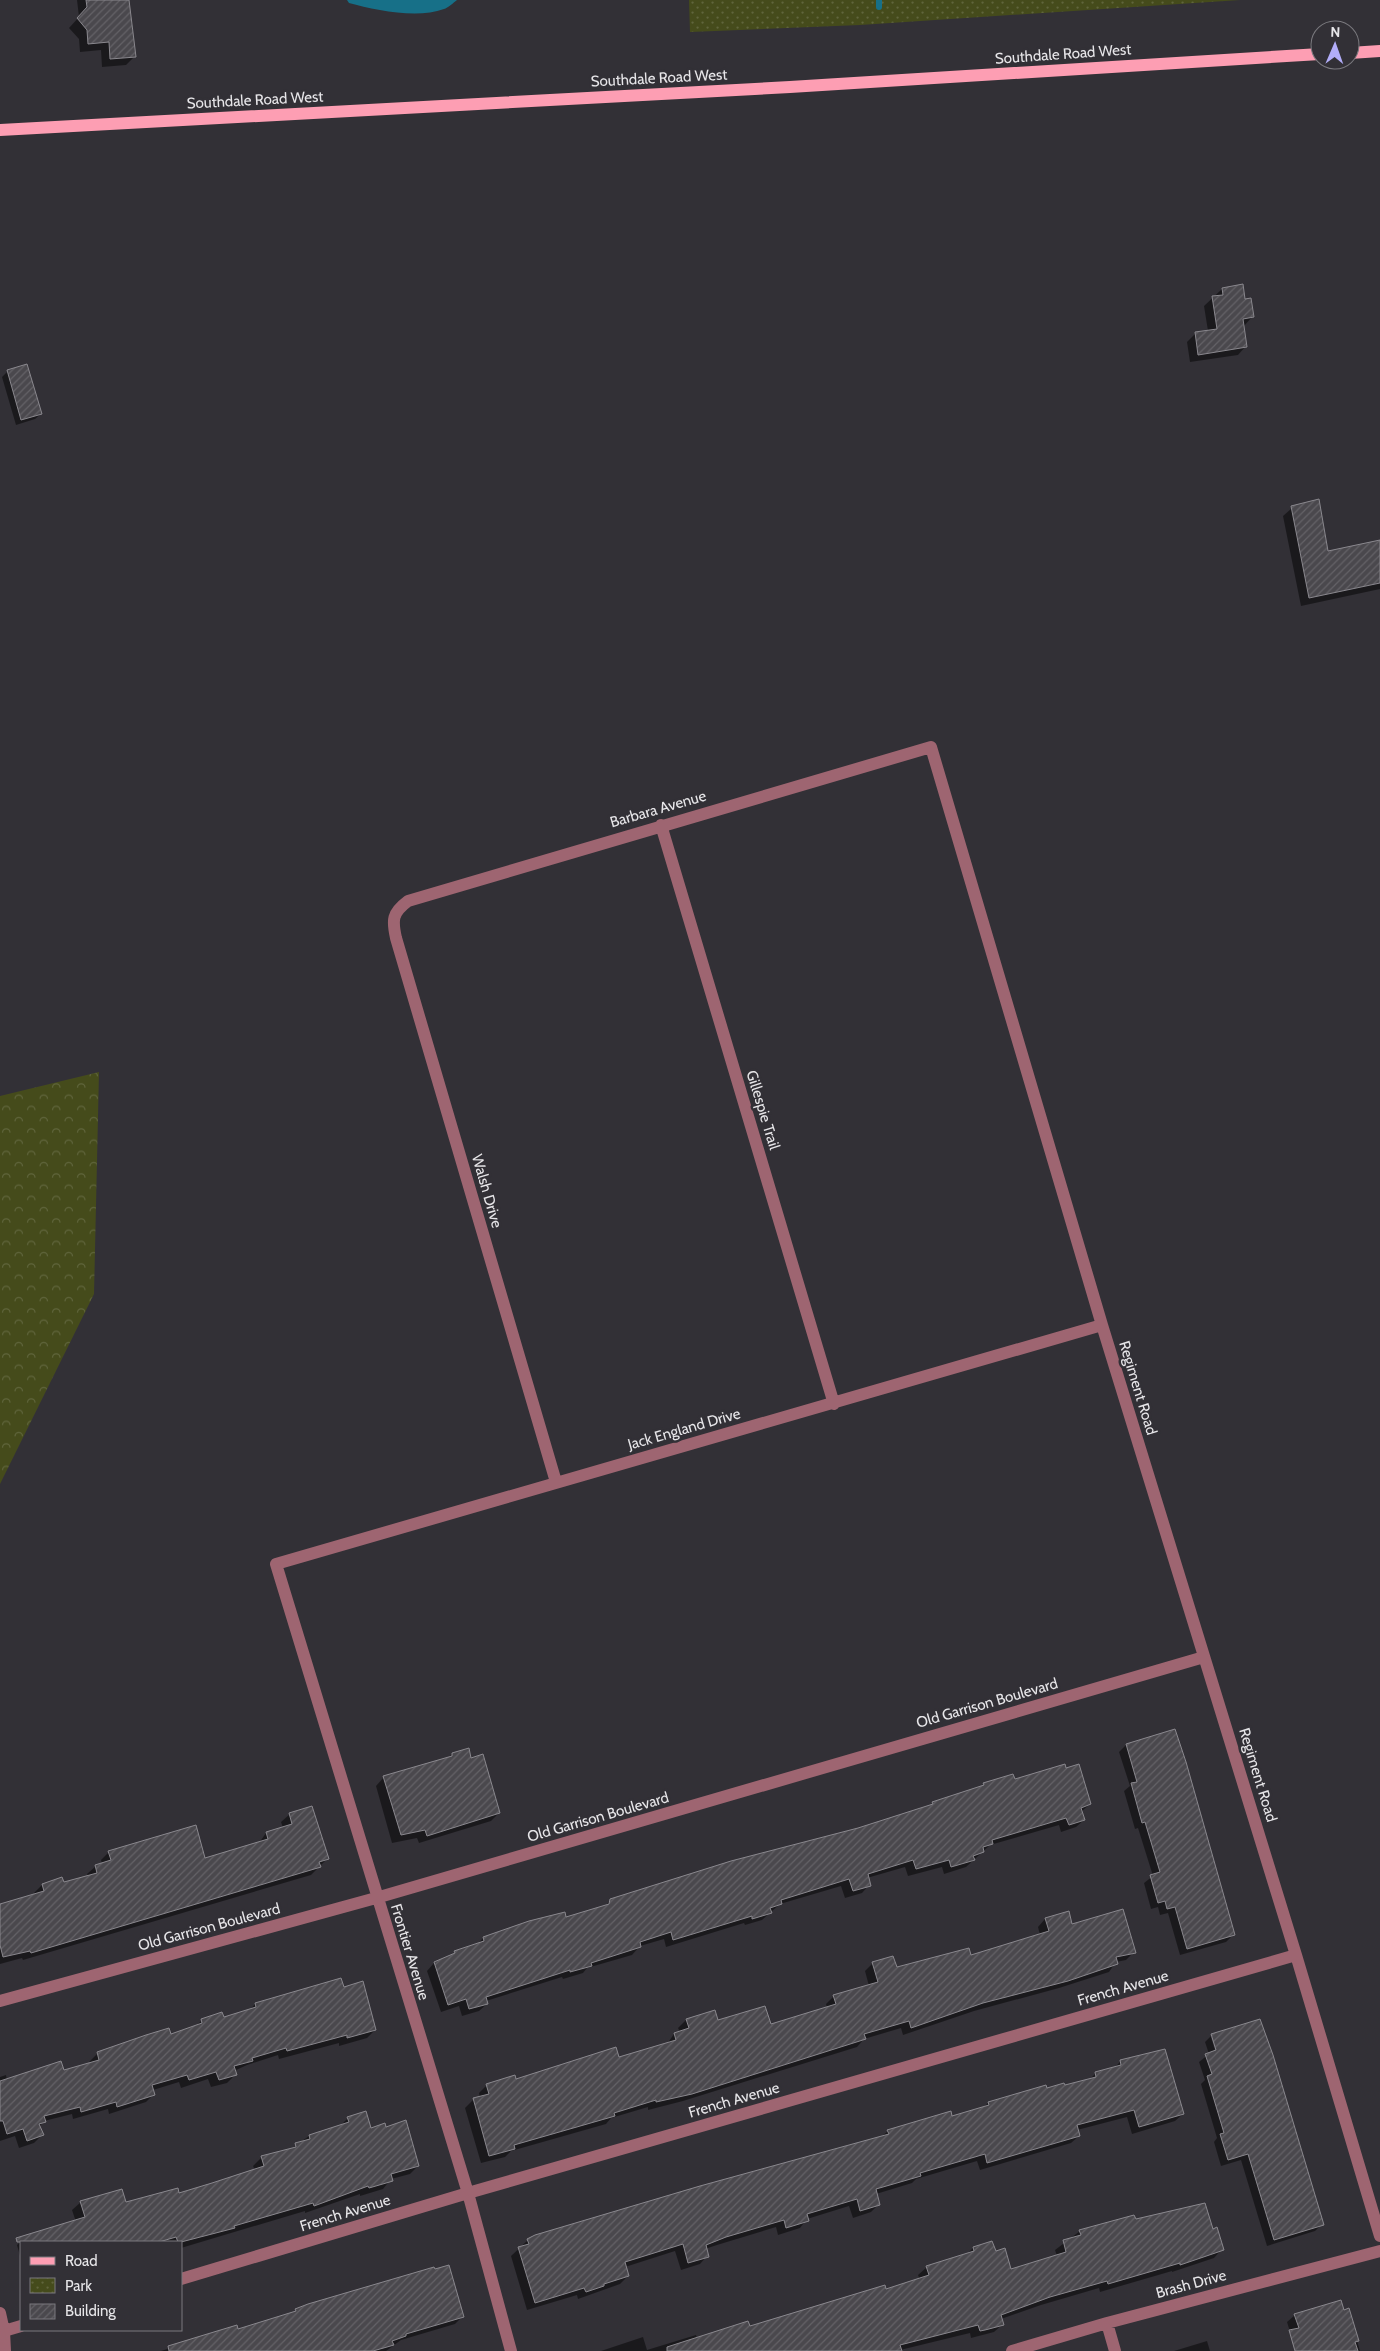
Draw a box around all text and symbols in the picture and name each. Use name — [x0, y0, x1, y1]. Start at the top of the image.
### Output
north arrow — [1310, 20, 1360, 70]
text: N — [1330, 23, 1341, 41]
street label: Southdale Road West — [994, 40, 1132, 68]
street label: Southdale Road West — [590, 65, 728, 91]
street label: Southdale Road West — [186, 87, 324, 113]
street label: Barbara Avenue — [608, 787, 708, 831]
street label: Gillespie Trail — [742, 1068, 784, 1152]
street label: Walsh Drive — [468, 1152, 506, 1230]
street label: Regiment Road — [1115, 1339, 1161, 1437]
street label: Jack England Drive — [625, 1404, 743, 1454]
street label: Old Garrison Boulevard — [914, 1674, 1060, 1732]
street label: Regiment Road — [1235, 1726, 1281, 1824]
street label: Old Garrison Boulevard — [525, 1788, 671, 1846]
street label: Old Garrison Boulevard — [136, 1899, 282, 1955]
street label: Frontier Avenue — [387, 1902, 433, 2003]
street label: French Avenue — [1075, 1966, 1171, 2010]
street label: French Avenue — [686, 2078, 782, 2122]
street label: French Avenue — [298, 2191, 393, 2235]
legend — [20, 2241, 182, 2331]
text: Road — [65, 2252, 98, 2270]
street label: Brash Drive — [1154, 2266, 1228, 2302]
text: Park — [65, 2277, 92, 2295]
text: Building — [65, 2302, 116, 2320]

